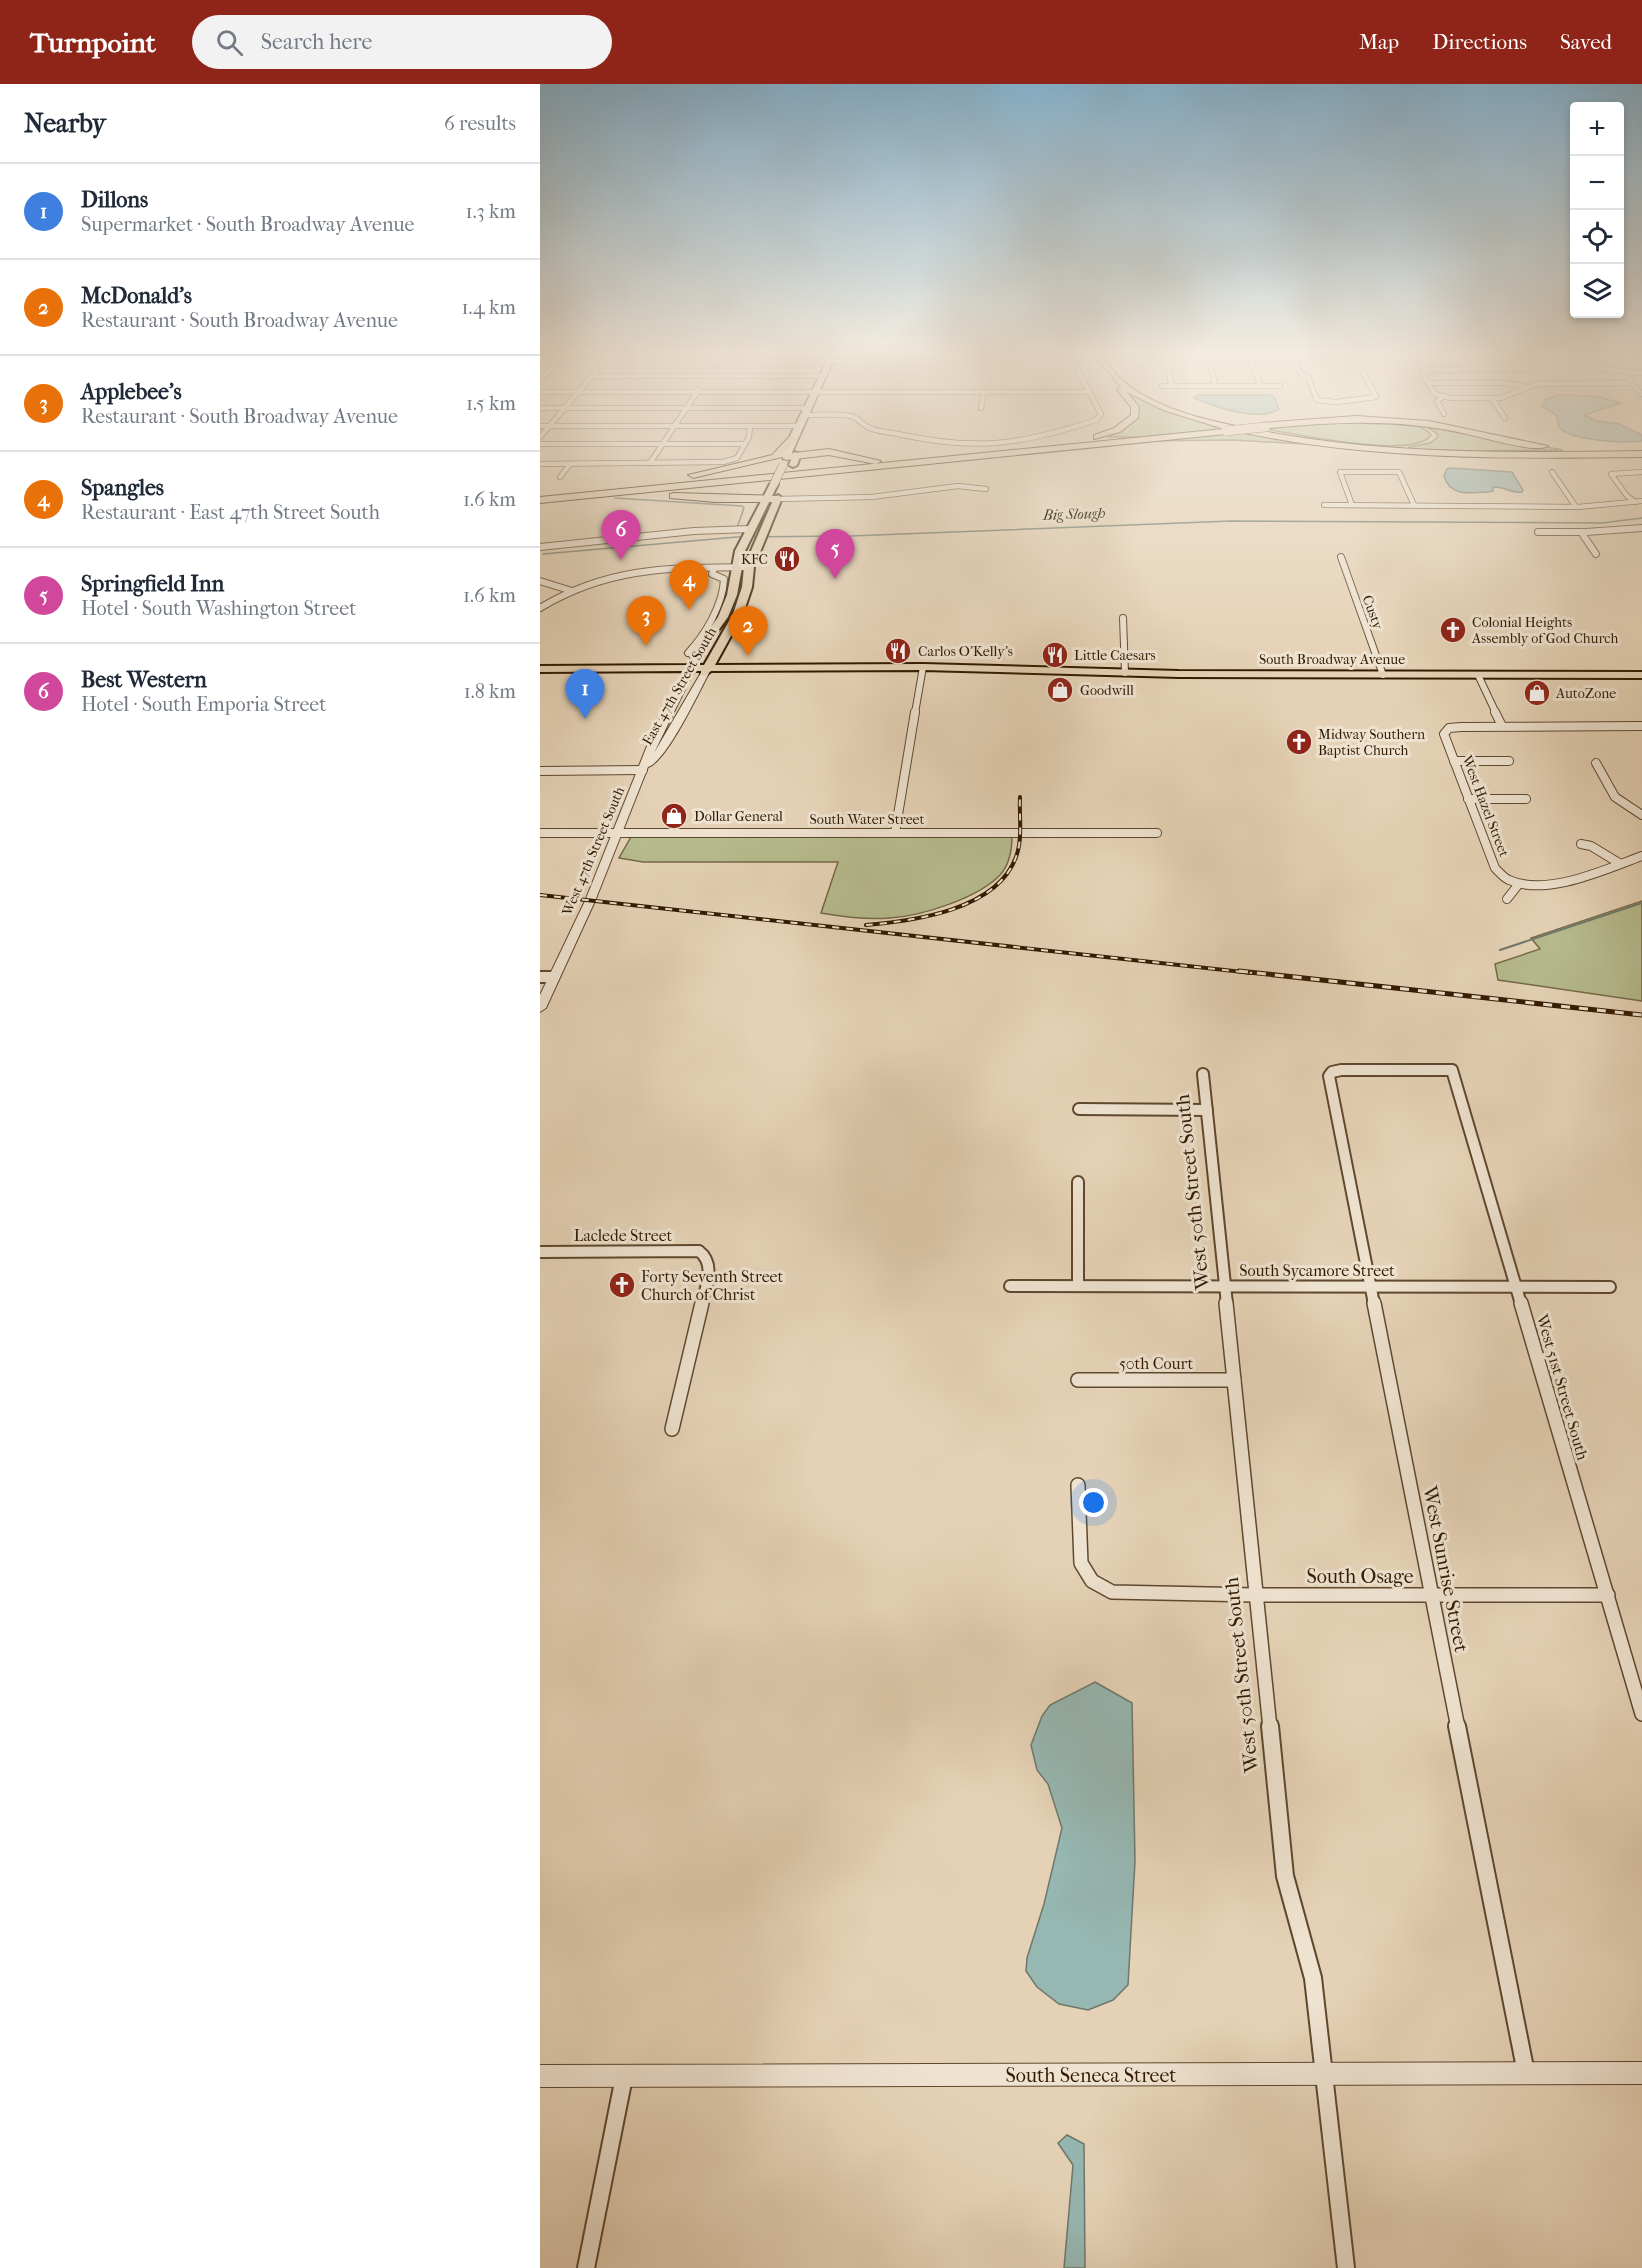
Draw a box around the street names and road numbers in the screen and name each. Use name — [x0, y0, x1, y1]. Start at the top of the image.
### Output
street label: Custy — [1359, 593, 1387, 632]
street label: East 47th Street South — [639, 624, 720, 748]
street label: South Broadway Avenue — [1259, 651, 1405, 668]
street label: West Hazel Street — [1458, 752, 1513, 859]
street label: West 47th Street South — [558, 784, 628, 919]
street label: South Water Street — [809, 811, 925, 828]
street label: West 50th Street South — [1171, 1092, 1214, 1292]
street label: Laclede Street — [574, 1226, 673, 1245]
street label: South Sycamore Street — [1239, 1261, 1395, 1280]
street label: West 51st Street South — [1532, 1311, 1592, 1462]
street label: 50th Court — [1119, 1354, 1193, 1373]
street label: West Sunrise Street — [1418, 1483, 1473, 1654]
street label: South Osage — [1306, 1565, 1414, 1588]
street label: West 50th Street South — [1220, 1575, 1263, 1775]
street label: South Seneca Street — [1006, 2064, 1176, 2087]

